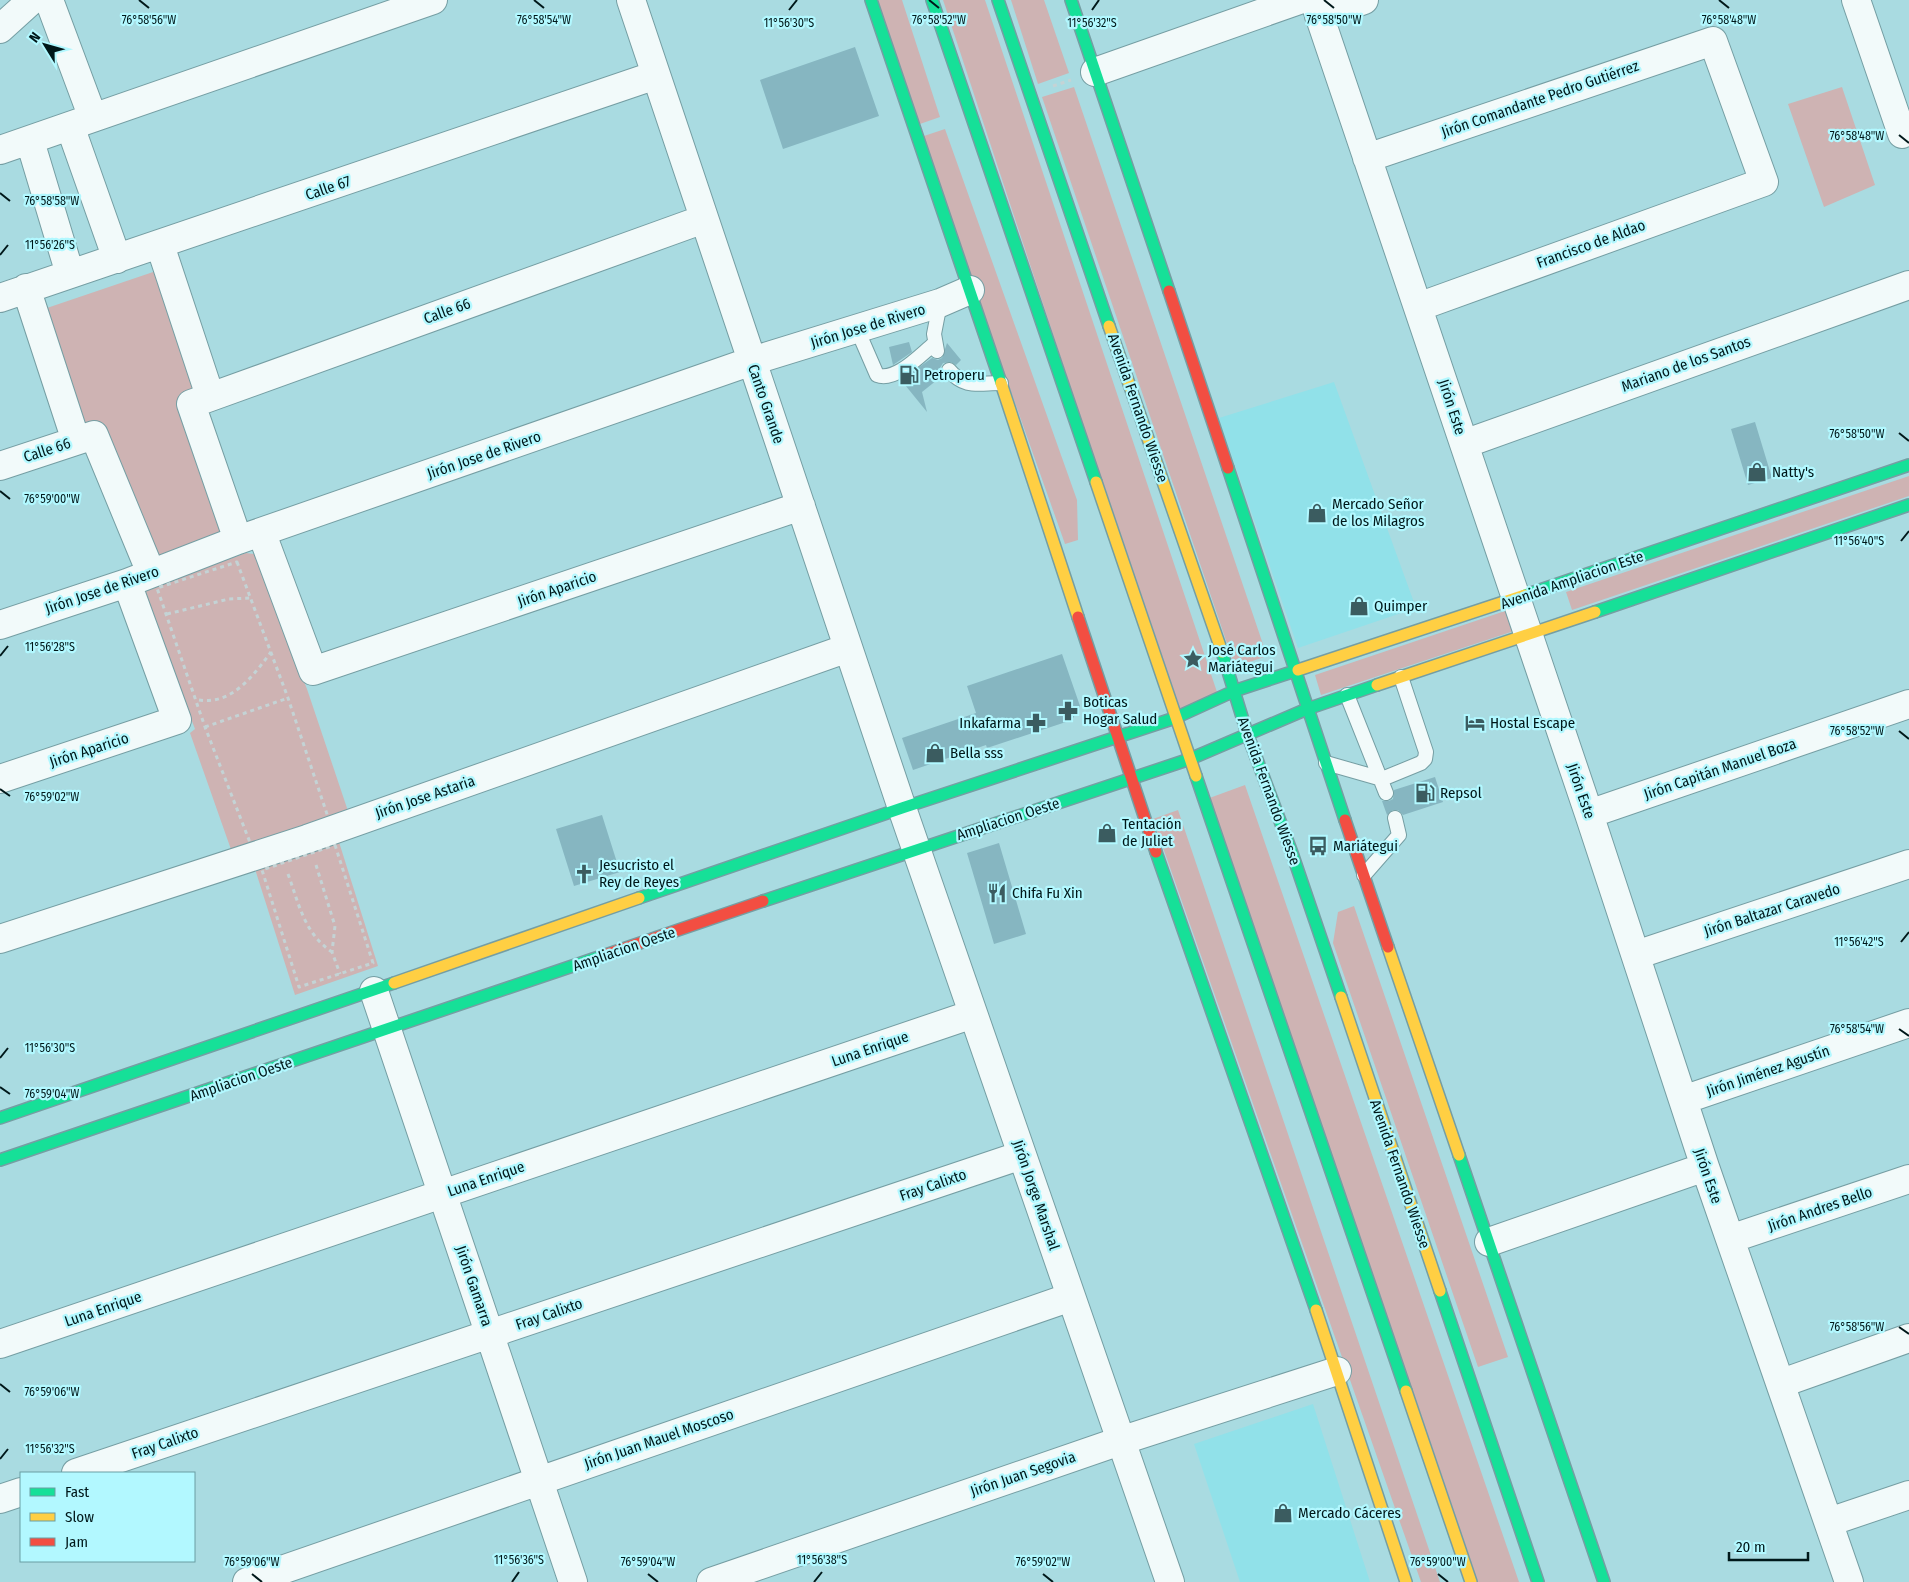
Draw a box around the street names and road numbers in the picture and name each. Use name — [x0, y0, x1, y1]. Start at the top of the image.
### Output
street label: Jirón Comandante Pedro Gutiérrez — [1439, 57, 1641, 141]
street label: Calle 67 — [303, 172, 353, 204]
street label: Francisco de Aldao — [1534, 216, 1648, 272]
street label: Calle 66 — [421, 294, 473, 328]
street label: Jirón Jose de Rivero — [808, 300, 928, 352]
street label: Avenida Fernando Wiesse — [1104, 331, 1172, 485]
street label: Mariano de los Santos — [1619, 332, 1753, 396]
street label: Canto Grande — [744, 362, 788, 446]
street label: Jirón Este — [1435, 377, 1469, 437]
street label: Jirón Jose de Rivero — [425, 427, 543, 483]
street label: Calle 66 — [21, 434, 73, 466]
street label: Avenida Ampliacion Este — [1498, 547, 1646, 613]
street label: Jirón Jose de Rivero — [43, 562, 161, 618]
street label: Jirón Aparicio — [515, 567, 599, 611]
street label: Avenida Fernando Wiesse — [1234, 714, 1304, 868]
street label: Jirón Aparicio — [47, 729, 131, 771]
street label: Jirón Capitán Manuel Boza — [1641, 734, 1799, 804]
street label: Jirón Este — [1563, 761, 1599, 821]
street label: Jirón Jose Astaria — [373, 772, 477, 822]
street label: Ampliacion Oeste — [954, 794, 1062, 844]
street label: Jirón Baltazar Caravedo — [1702, 879, 1842, 941]
street label: Ampliacion Oeste — [570, 923, 678, 975]
street label: Luna Enrique — [829, 1027, 911, 1071]
street label: Jirón Jiménez Agustín — [1704, 1041, 1832, 1101]
street label: Ampliacion Oeste — [187, 1053, 295, 1105]
street label: Avenida Fernando Wiesse — [1366, 1097, 1434, 1251]
street label: Jirón Jorge Marshal — [1009, 1138, 1063, 1252]
street label: Jirón Este — [1690, 1146, 1726, 1206]
street label: Luna Enrique — [445, 1157, 527, 1201]
street label: Fray Calixto — [897, 1165, 969, 1205]
street label: Jirón Andres Bello — [1765, 1183, 1875, 1235]
street label: Jirón Gamarra — [452, 1243, 496, 1329]
street label: Luna Enrique — [62, 1287, 144, 1331]
street label: Fray Calixto — [513, 1294, 585, 1334]
street label: Jirón Juan Mauel Moscoso — [582, 1405, 736, 1473]
street label: Fray Calixto — [129, 1423, 201, 1463]
street label: Jirón Juan Segovia — [968, 1448, 1078, 1500]

